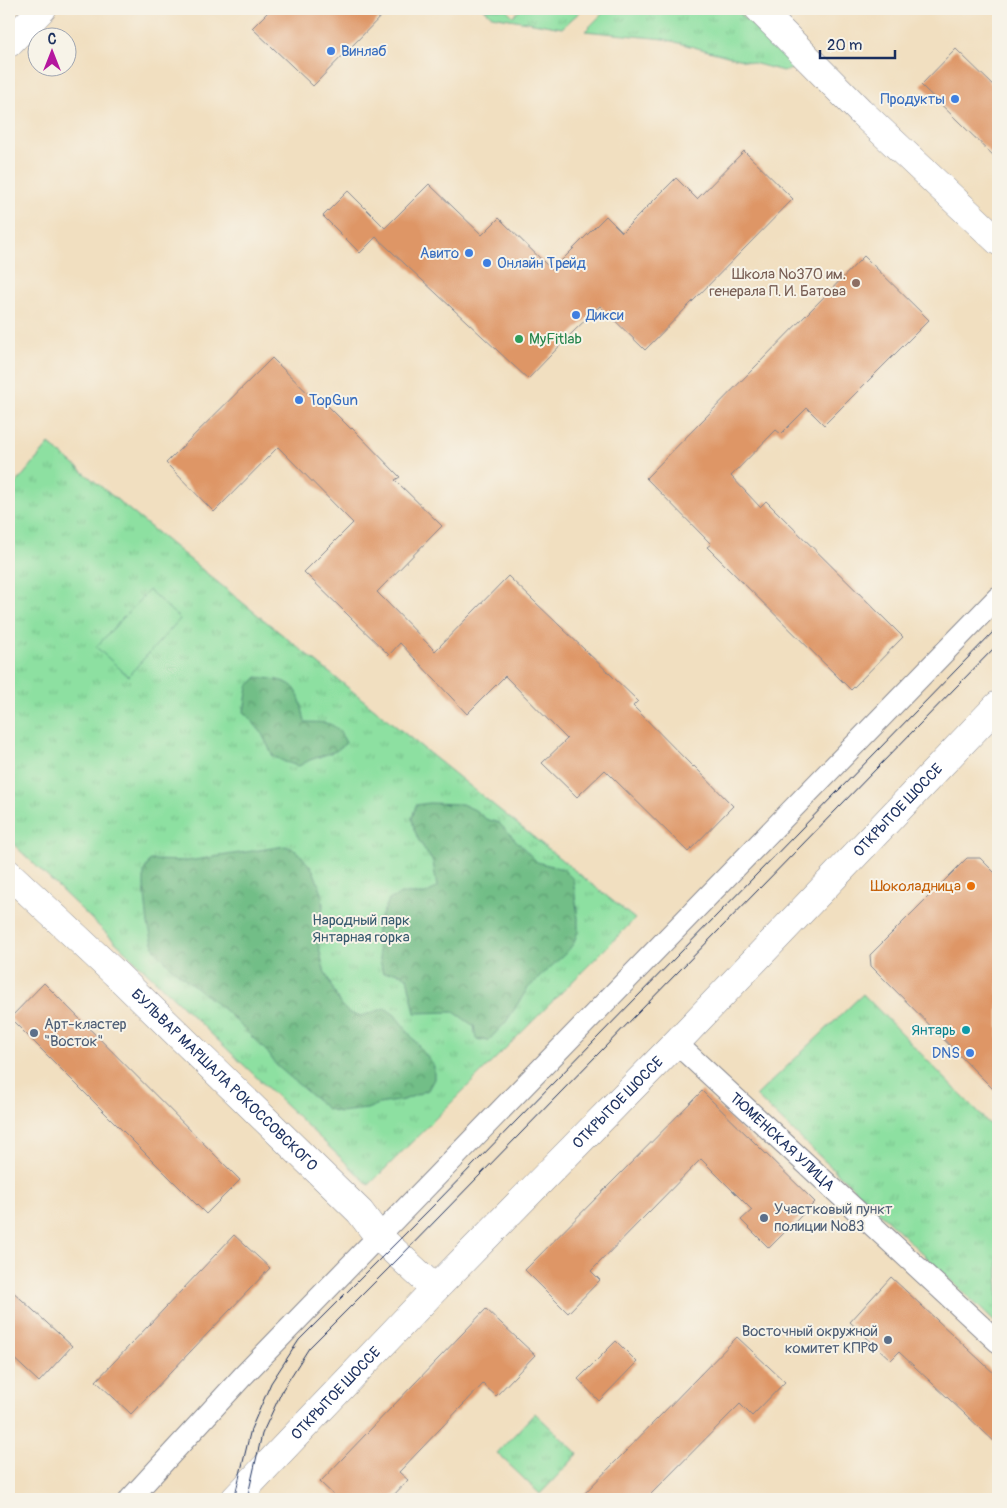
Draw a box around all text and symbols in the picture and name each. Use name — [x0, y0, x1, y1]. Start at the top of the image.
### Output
north arrow — [28, 28, 78, 78]
scale bar — [820, 28, 894, 60]
text: С — [48, 31, 57, 48]
text: 20 m — [827, 36, 862, 55]
place label: Винлаб — [341, 42, 387, 61]
marker: Винлаб — [325, 45, 337, 57]
place label: Продукты — [881, 90, 945, 109]
marker: Продукты — [949, 93, 961, 105]
place label: Авито — [420, 244, 459, 263]
marker: Авито — [463, 247, 475, 259]
place label: Онлайн Трейд — [497, 254, 586, 273]
marker: Онлайн Трейд — [481, 257, 493, 269]
place label: Школа №370 им. генерала П. И. Батова — [709, 265, 846, 301]
marker: Школа №370 им. генерала П. И. Батова — [850, 277, 862, 289]
place label: Дикси — [585, 306, 624, 325]
marker: Дикси — [570, 309, 582, 321]
place label: MyFitlab — [529, 330, 582, 349]
marker: MyFitlab — [513, 333, 525, 345]
place label: TopGun — [309, 391, 358, 410]
marker: TopGun — [293, 394, 305, 406]
street label: ОТКРЫТОЕ ШОССЕ — [849, 760, 947, 861]
place label: Шоколадница — [870, 877, 961, 896]
marker: Шоколадница — [965, 880, 977, 892]
park label: Народный парк Янтарная горка — [312, 911, 410, 947]
street label: БУЛЬВАР МАРШАЛА РОКОССОВСКОГО — [127, 985, 321, 1175]
place label: Арт-кластер "Восток" — [44, 1015, 127, 1051]
place label: Янтарь — [911, 1021, 956, 1040]
marker: Янтарь — [960, 1024, 972, 1036]
marker: Арт-кластер "Восток" — [28, 1027, 40, 1039]
place label: DNS — [932, 1044, 960, 1063]
marker: DNS — [964, 1047, 976, 1059]
street label: ОТКРЫТОЕ ШОССЕ — [569, 1053, 668, 1153]
street label: ТЮМЕНСКАЯ УЛИЦА — [725, 1089, 839, 1196]
place label: Участковый пункт полиции №83 — [774, 1200, 893, 1236]
marker: Участковый пункт полиции №83 — [758, 1212, 770, 1224]
place label: Восточный окружной комитет КПРФ — [742, 1322, 878, 1358]
marker: Восточный окружной комитет КПРФ — [882, 1334, 894, 1346]
street label: ОТКРЫТОЕ ШОССЕ — [287, 1343, 385, 1444]

